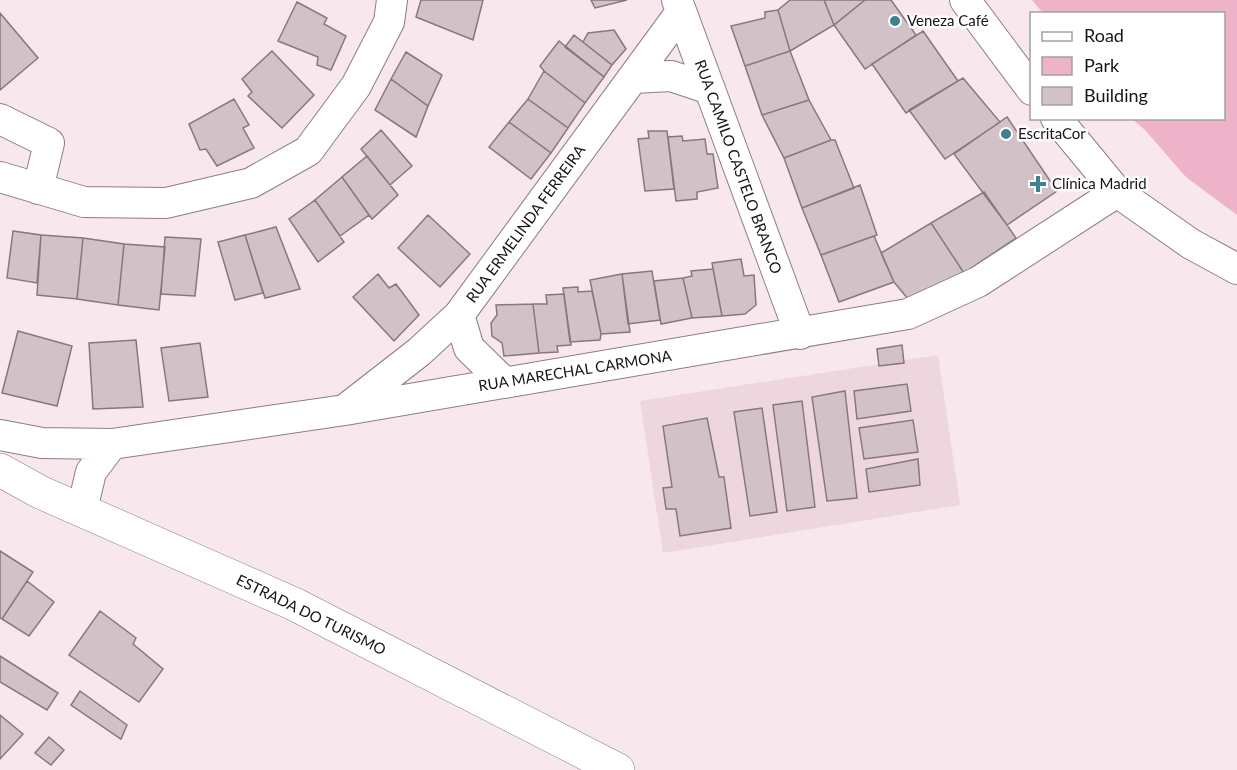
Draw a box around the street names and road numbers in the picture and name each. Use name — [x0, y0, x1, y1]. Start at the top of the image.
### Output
street label: RUA CAMILO CASTELO BRANCO — [692, 57, 786, 276]
street label: RUA ERMELINDA FERREIRA — [462, 140, 589, 306]
street label: RUA MARECHAL CARMONA — [477, 346, 674, 394]
street label: ESTRADA DO TURISMO — [234, 570, 389, 658]

